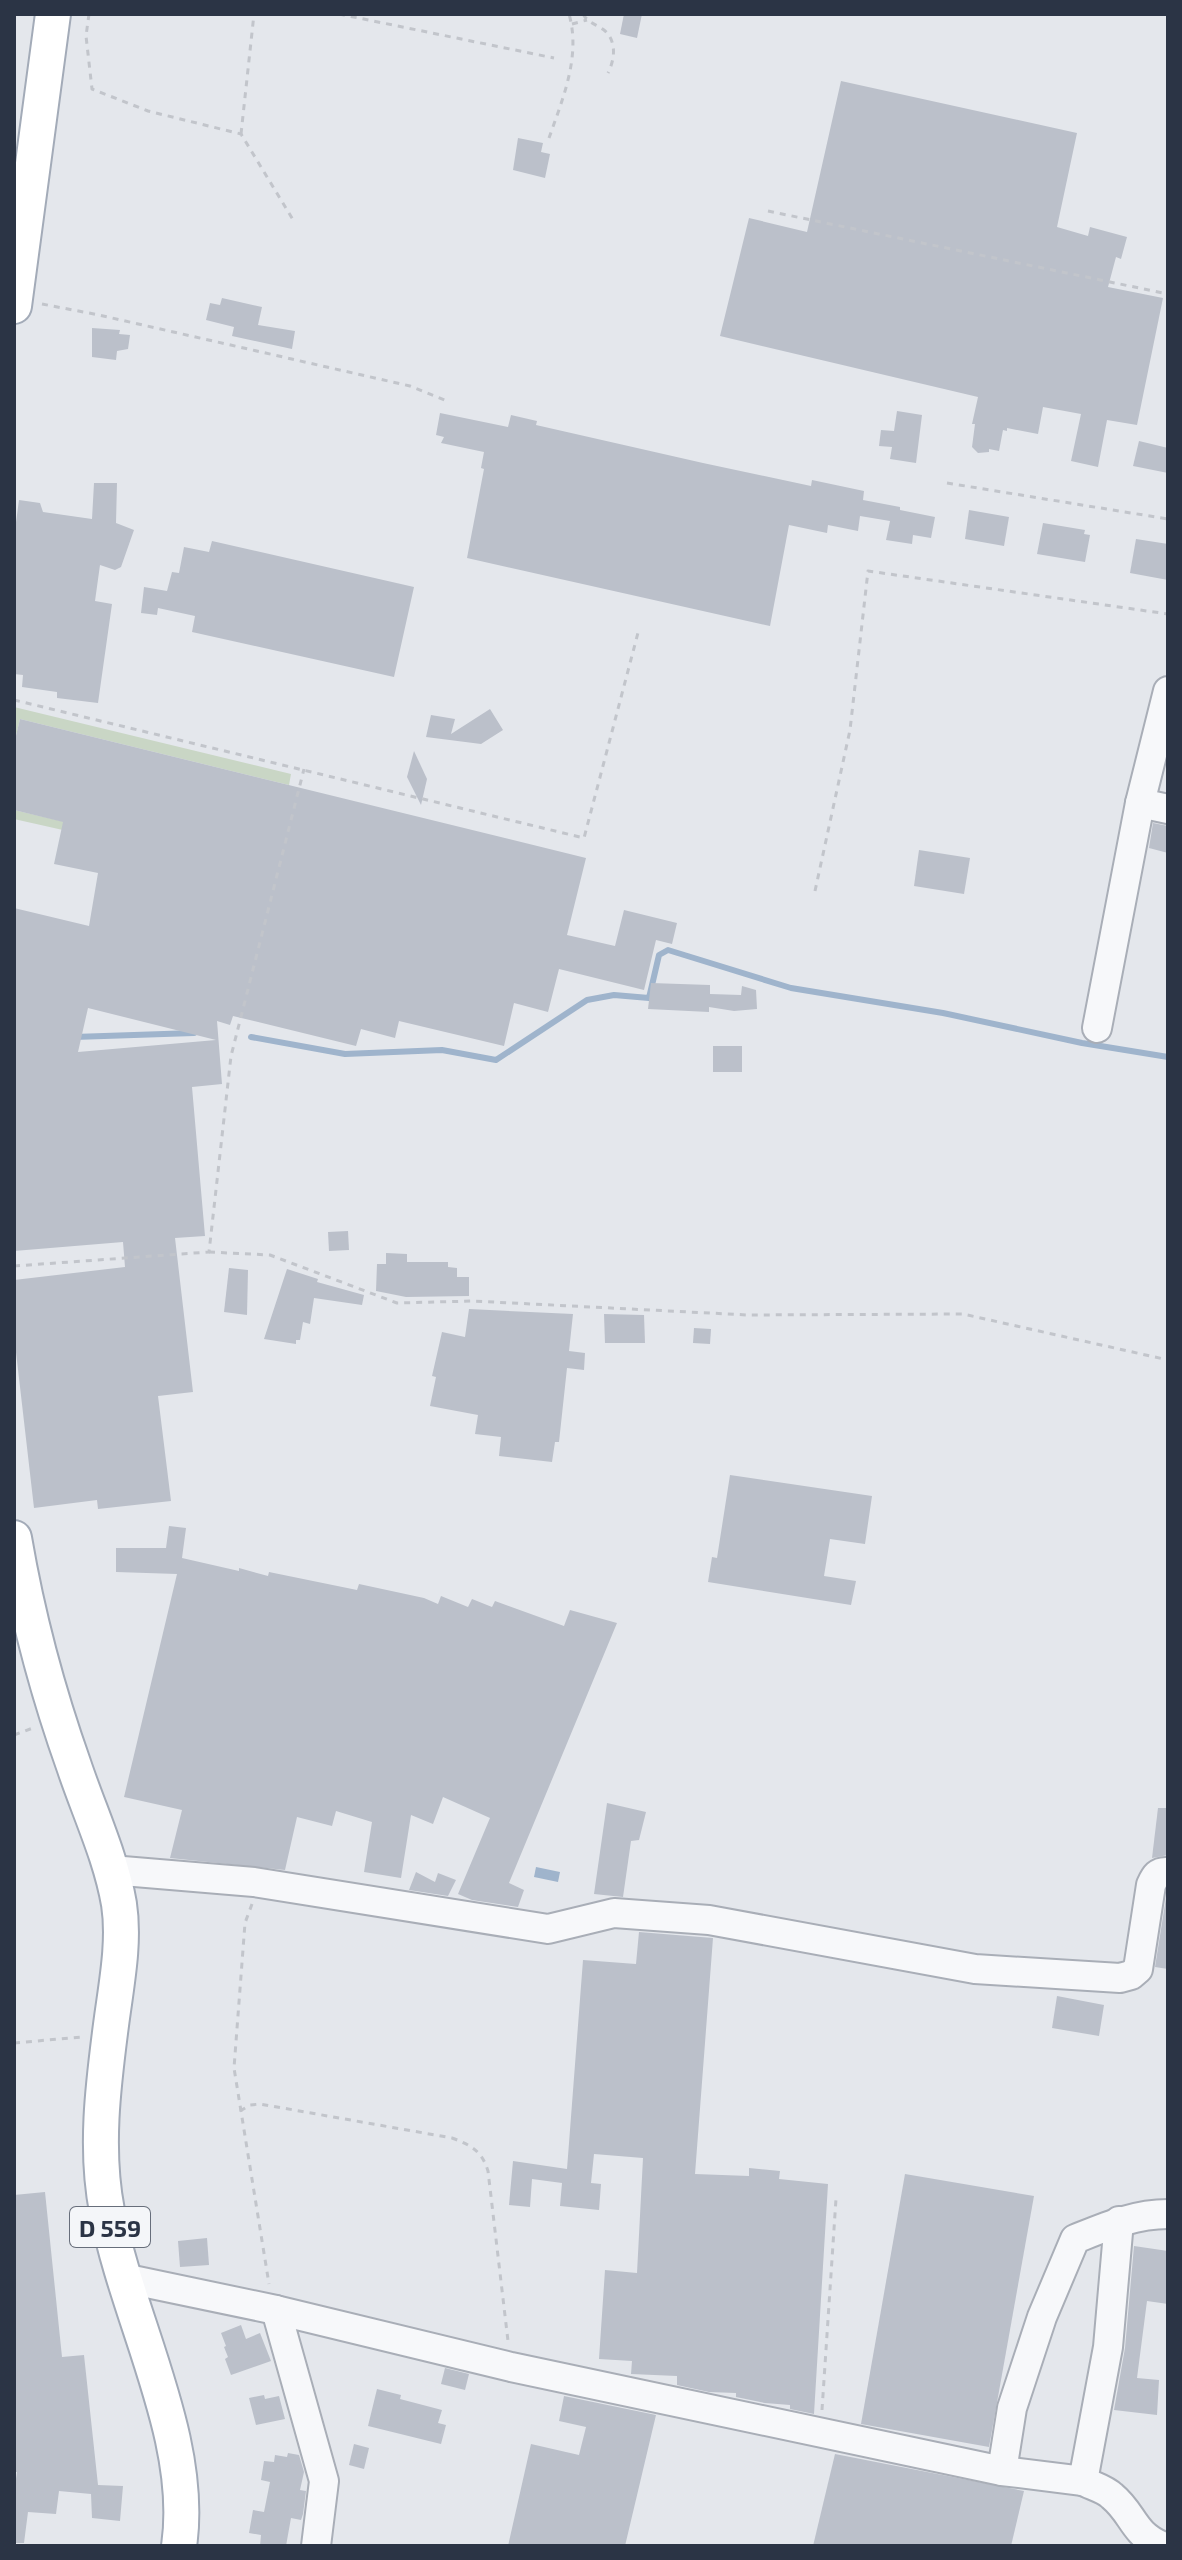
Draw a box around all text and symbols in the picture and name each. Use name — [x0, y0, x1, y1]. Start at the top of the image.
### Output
road number: D 559 — [70, 2207, 150, 2247]

